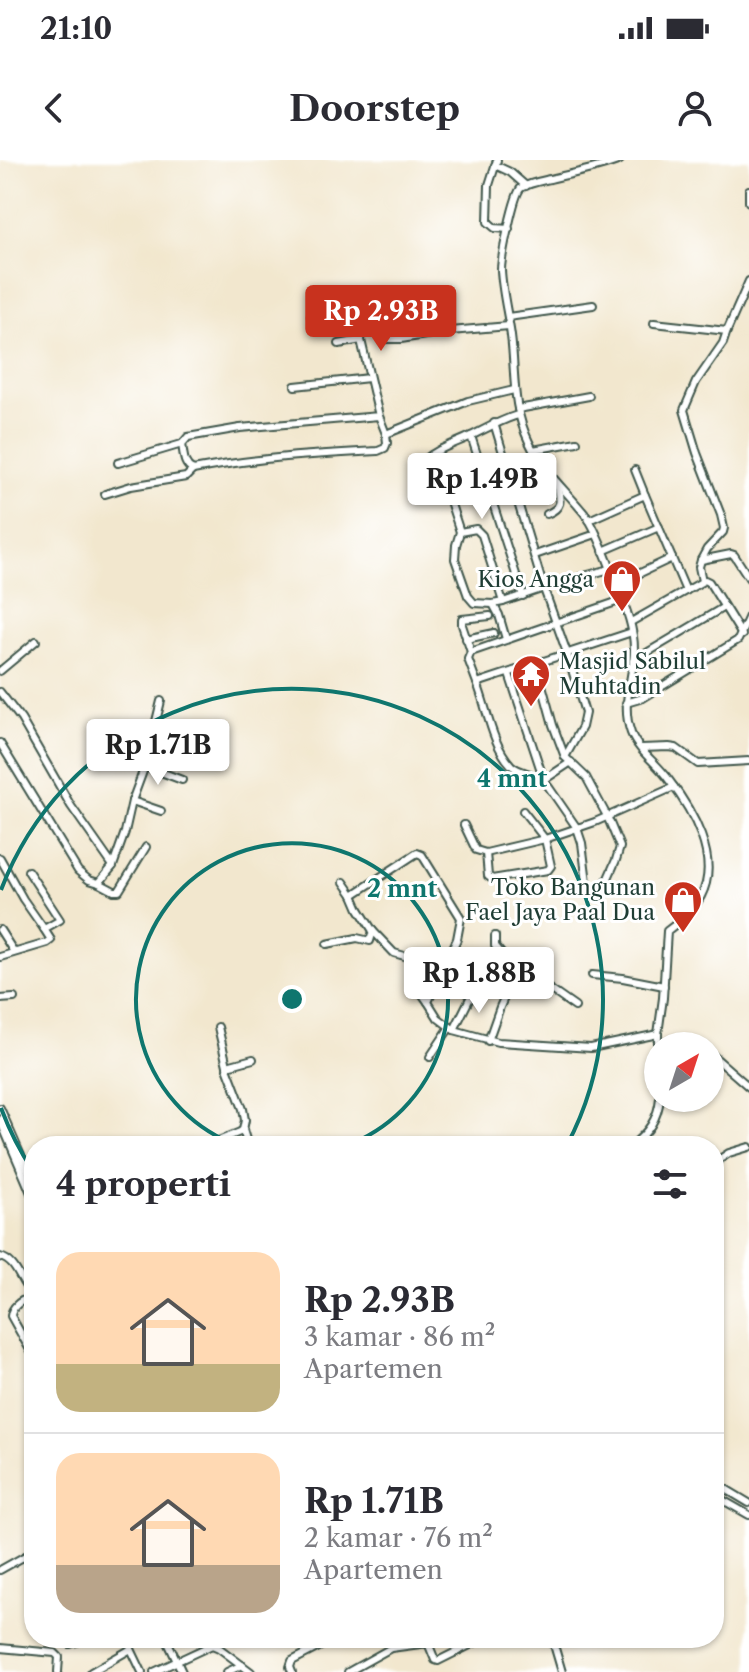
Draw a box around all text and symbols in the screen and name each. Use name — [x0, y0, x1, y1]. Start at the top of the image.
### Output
text: 21:10 — [40, 10, 112, 47]
icon: back — [32, 86, 76, 130]
text: Doorstep — [289, 86, 460, 130]
icon: person — [673, 86, 717, 130]
pin: Rp 2.93B — [298, 285, 464, 353]
text: Rp 2.93B — [323, 295, 439, 327]
pin: Rp 1.49B — [399, 453, 565, 521]
text: Rp 1.49B — [425, 463, 539, 495]
shop icon: Kios Angga — [601, 558, 643, 613]
place label: Kios Angga — [477, 566, 594, 593]
place label: Masjid Sabilul Muhtadin — [559, 648, 706, 700]
temple icon: Masjid Sabilul Muhtadin — [510, 653, 552, 708]
pin: Rp 1.71B — [75, 719, 241, 787]
text: Rp 1.71B — [104, 729, 212, 761]
text: 4 mnt — [477, 764, 547, 793]
text: 2 mnt — [367, 874, 437, 903]
place label: Toko Bangunan Fael Jaya Paal Dua — [465, 874, 655, 926]
shop icon: Toko Bangunan Fael Jaya Paal Dua — [662, 879, 704, 934]
pin: Rp 1.88B — [396, 947, 562, 1015]
text: Rp 1.88B — [422, 957, 536, 989]
centre of rings — [278, 985, 306, 1013]
north arrow — [644, 1032, 724, 1112]
map controls — [644, 1032, 724, 1112]
icon: filters — [648, 1162, 692, 1206]
text: 4 properti — [56, 1163, 231, 1205]
text: Rp 2.93B — [304, 1279, 455, 1321]
icon: home — [120, 1284, 216, 1380]
text: 3 kamar · 86 m² — [304, 1321, 495, 1353]
text: Apartemen — [304, 1353, 443, 1385]
text: Rp 1.71B — [304, 1480, 444, 1522]
icon: home — [120, 1485, 216, 1581]
text: 2 kamar · 76 m² — [304, 1522, 493, 1554]
text: Apartemen — [304, 1554, 443, 1586]

